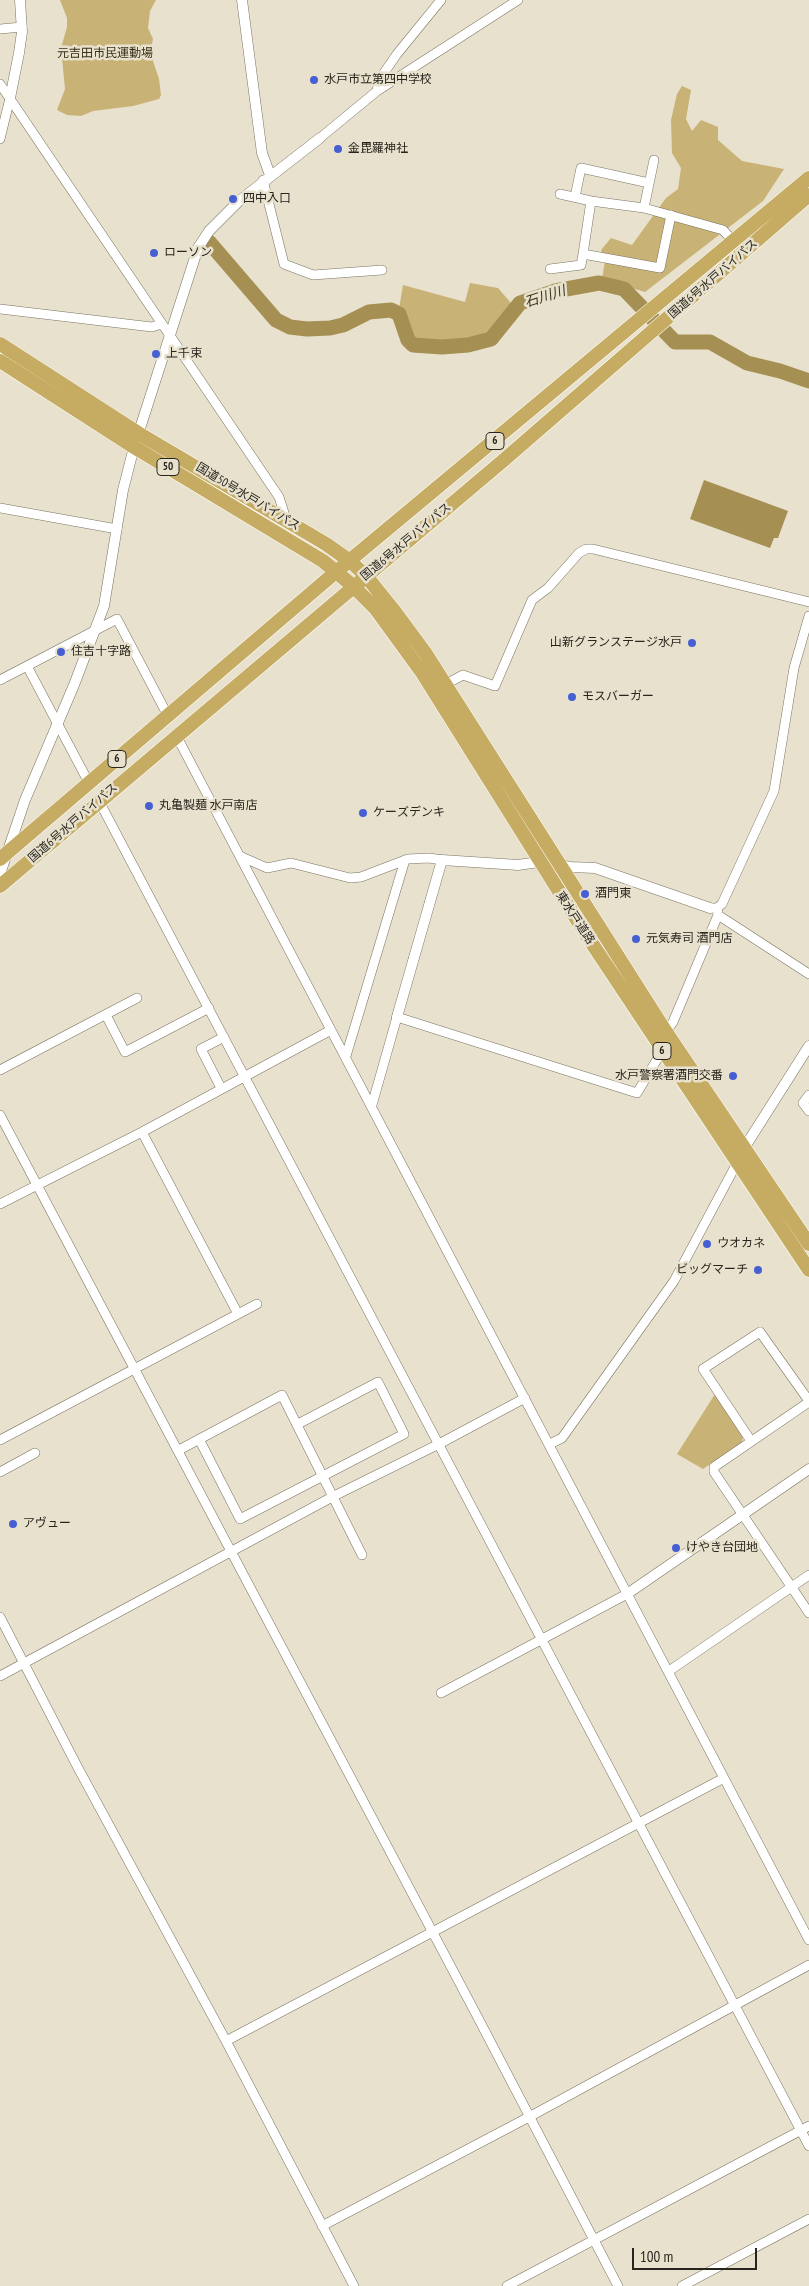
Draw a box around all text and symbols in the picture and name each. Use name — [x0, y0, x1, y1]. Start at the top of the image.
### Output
park label: 元吉田市民運動場 — [57, 47, 153, 61]
place label: 水戸市立第四中学校 — [324, 73, 432, 87]
marker: 水戸市立第四中学校 — [308, 74, 320, 86]
place label: 金毘羅神社 — [348, 142, 408, 156]
marker: 金毘羅神社 — [332, 143, 344, 155]
place label: 四中入口 — [243, 192, 291, 206]
marker: 四中入口 — [227, 193, 239, 205]
street label: 国道6号水戸バイパス — [665, 236, 761, 322]
place label: ローソン — [164, 246, 212, 260]
marker: ローソン — [148, 247, 160, 259]
water label: 石川川 — [522, 283, 568, 311]
place label: 上千束 — [166, 347, 202, 361]
marker: 上千束 — [150, 348, 162, 360]
road number: 6 — [486, 432, 504, 450]
road number: 50 — [157, 458, 179, 476]
street label: 国道50号水戸バイパス — [193, 460, 303, 534]
street label: 国道6号水戸バイパス — [358, 500, 454, 584]
place label: 山新グランステージ水戸 — [550, 636, 682, 650]
marker: 山新グランステージ水戸 — [686, 637, 698, 649]
place label: 住吉十字路 — [71, 645, 131, 659]
marker: 住吉十字路 — [55, 646, 67, 658]
place label: モスバーガー — [582, 690, 654, 704]
marker: モスバーガー — [566, 691, 578, 703]
road number: 6 — [108, 751, 126, 768]
street label: 国道6号水戸バイパス — [25, 780, 121, 866]
place label: 丸亀製麺 水戸南店 — [159, 799, 258, 813]
marker: 丸亀製麺 水戸南店 — [143, 800, 155, 812]
place label: ケーズデンキ — [373, 806, 445, 820]
marker: ケーズデンキ — [357, 807, 369, 819]
place label: 酒門東 — [595, 887, 631, 901]
marker: 酒門東 — [579, 888, 591, 900]
street label: 東水戸道路 — [553, 889, 597, 947]
place label: 元気寿司 酒門店 — [646, 932, 733, 946]
marker: 元気寿司 酒門店 — [630, 933, 642, 945]
road number: 6 — [653, 1042, 671, 1060]
place label: 水戸警察署酒門交番 — [615, 1069, 723, 1083]
marker: 水戸警察署酒門交番 — [727, 1070, 739, 1082]
place label: ウオカネ — [717, 1237, 765, 1251]
marker: ウオカネ — [701, 1238, 713, 1250]
place label: ビッグマーチ — [676, 1263, 748, 1277]
marker: ビッグマーチ — [752, 1264, 764, 1276]
place label: アヴュー — [23, 1517, 71, 1531]
marker: アヴュー — [7, 1518, 19, 1530]
place label: けやき台団地 — [686, 1541, 758, 1555]
marker: けやき台団地 — [670, 1542, 682, 1554]
scale bar — [634, 2238, 759, 2270]
text: 100 m — [640, 2247, 673, 2266]

